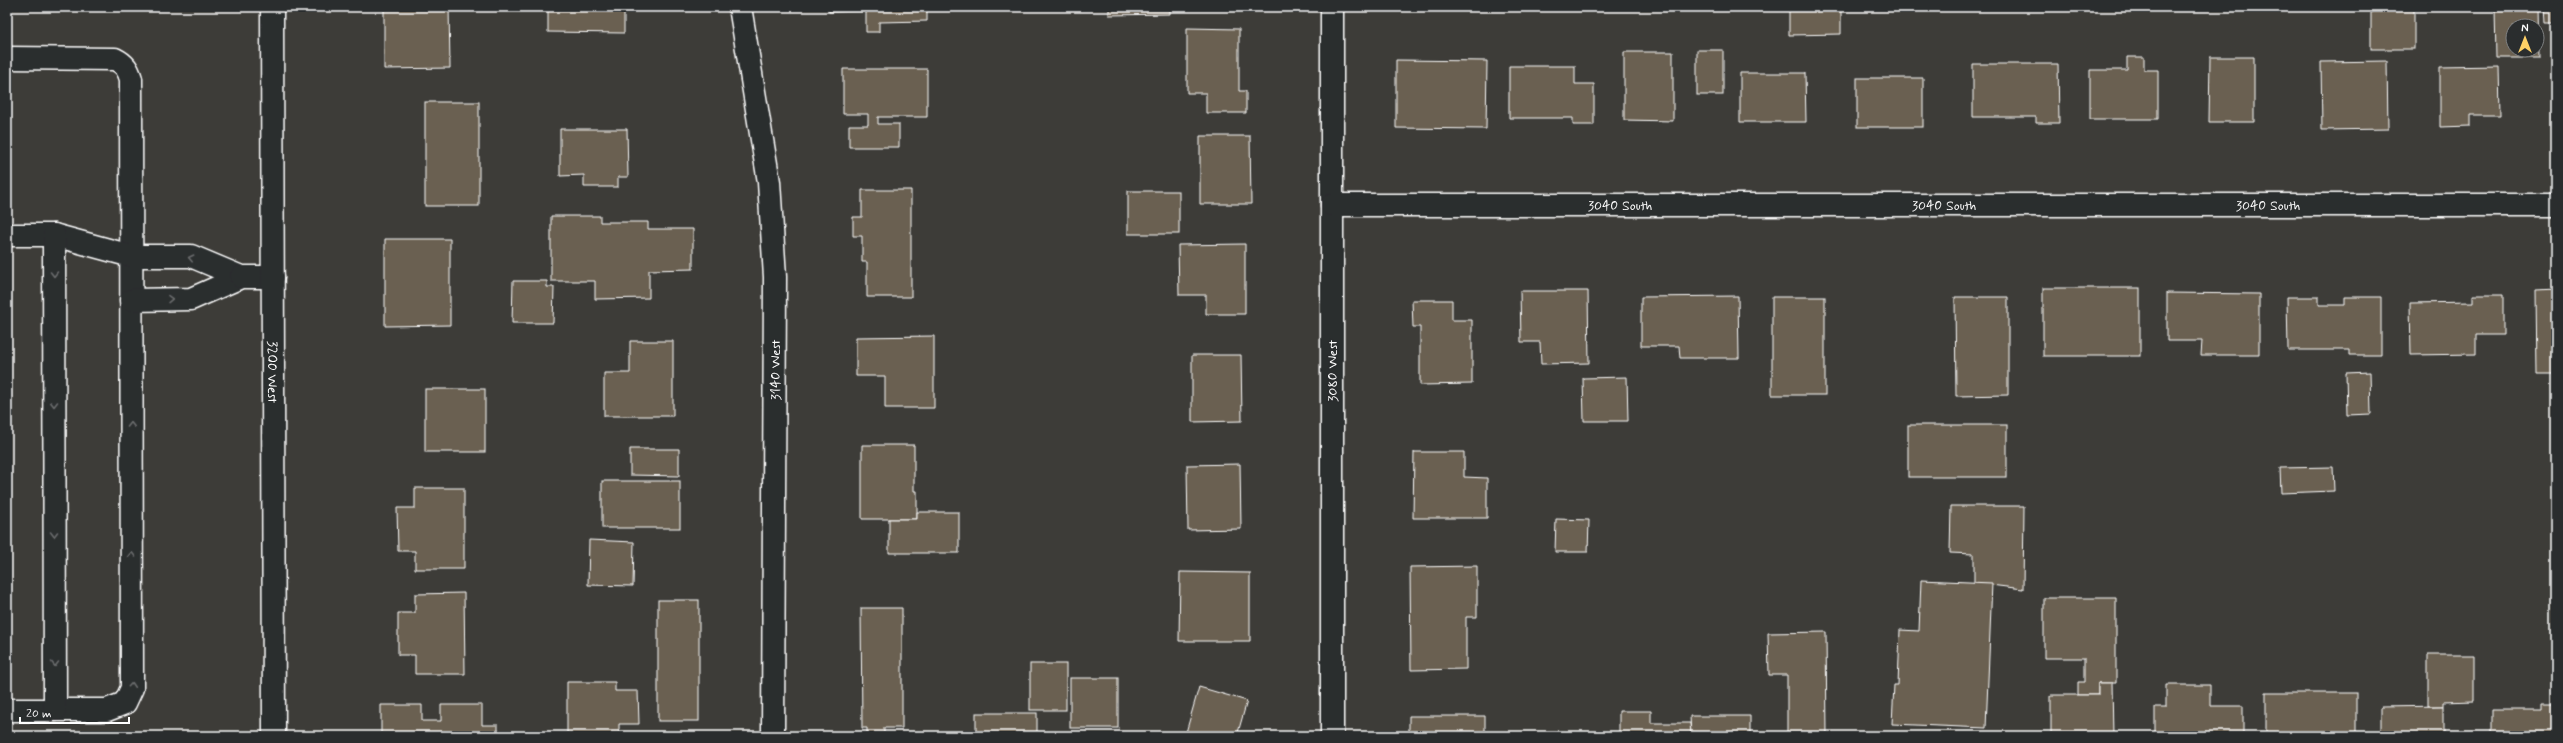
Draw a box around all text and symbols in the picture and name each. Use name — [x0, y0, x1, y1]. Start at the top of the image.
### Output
north arrow — [2505, 18, 2545, 58]
text: N — [2521, 22, 2529, 36]
street label: 3040 South — [1588, 197, 1653, 215]
street label: 3040 South — [1912, 197, 1977, 215]
street label: 3040 South — [2236, 197, 2301, 215]
one-way arrow — [187, 254, 194, 262]
one-way arrow — [50, 271, 58, 277]
one-way arrow — [167, 295, 173, 303]
street label: 3140 West — [767, 339, 785, 400]
street label: 3080 West — [1324, 340, 1342, 402]
street label: 3200 West — [263, 341, 281, 404]
one-way arrow — [50, 401, 58, 407]
one-way arrow — [127, 422, 135, 428]
one-way arrow — [50, 531, 58, 537]
one-way arrow — [128, 552, 136, 558]
one-way arrow — [51, 661, 59, 667]
one-way arrow — [127, 682, 136, 688]
scale bar — [20, 699, 129, 725]
text: 20 m — [26, 706, 52, 722]

